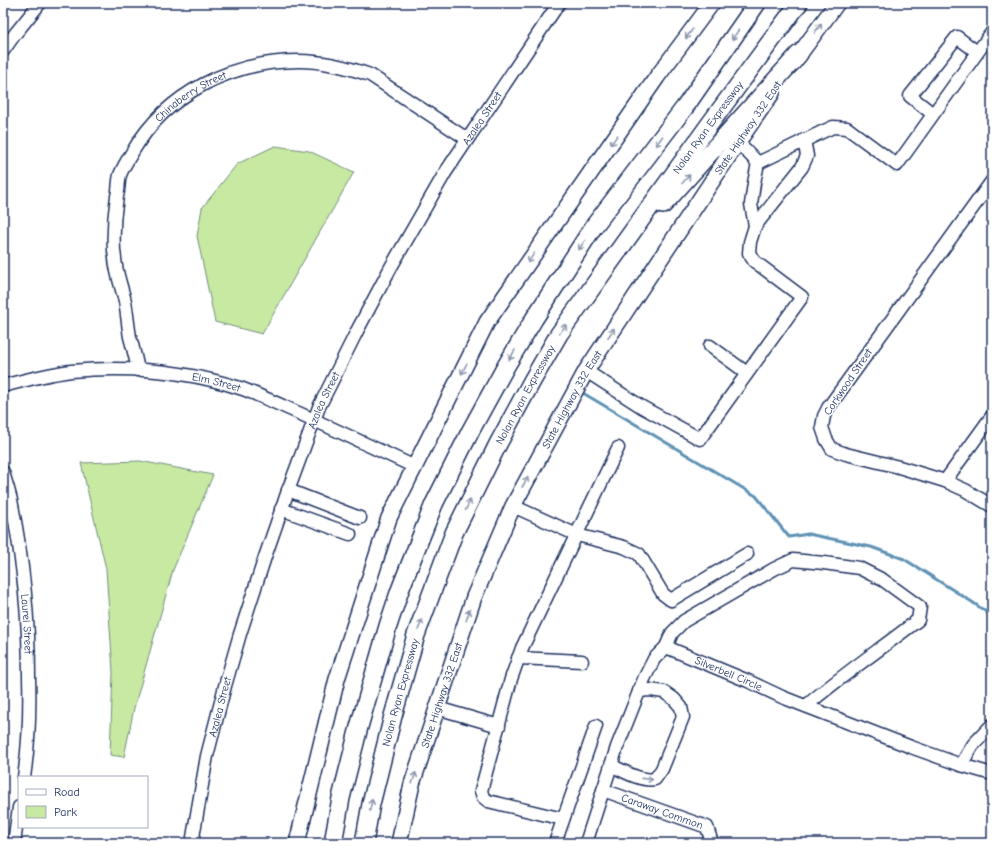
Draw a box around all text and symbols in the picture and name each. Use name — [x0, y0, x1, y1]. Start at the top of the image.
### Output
one-way arrow — [814, 23, 822, 34]
one-way arrow — [685, 29, 693, 40]
one-way arrow — [731, 29, 739, 40]
street label: Chinaberry Street — [152, 68, 229, 124]
street label: Nolan Ryan Expressway — [670, 78, 746, 176]
street label: State Highway 332 East — [712, 78, 785, 177]
street label: Azalea Street — [459, 88, 505, 147]
one-way arrow — [610, 134, 618, 145]
one-way arrow — [655, 135, 663, 146]
one-way arrow — [681, 175, 690, 185]
one-way arrow — [577, 239, 585, 251]
one-way arrow — [527, 252, 535, 263]
one-way arrow — [559, 324, 567, 335]
one-way arrow — [607, 328, 615, 339]
street label: Nolan Ryan Expressway — [493, 343, 558, 446]
street label: Corkwood Street — [821, 346, 875, 418]
street label: State Highway 332 East — [539, 347, 605, 451]
one-way arrow — [508, 349, 516, 361]
one-way arrow — [459, 363, 467, 375]
street label: Azalea Street — [305, 369, 342, 431]
street label: Elm Street — [191, 370, 243, 395]
one-way arrow — [522, 477, 530, 489]
one-way arrow — [465, 499, 472, 511]
street label: Laurel Street — [18, 593, 35, 655]
one-way arrow — [465, 609, 473, 621]
one-way arrow — [416, 620, 424, 632]
street label: Nolan Ryan Expressway — [379, 637, 421, 748]
street label: State Highway 332 East — [418, 640, 465, 750]
street label: Silverbell Circle — [693, 653, 765, 694]
street label: Azalea Street — [206, 675, 234, 738]
one-way arrow — [411, 771, 418, 784]
one-way arrow — [640, 775, 653, 782]
legend — [18, 776, 148, 828]
text: Road — [54, 785, 80, 799]
street label: Caraway Common — [620, 791, 705, 832]
one-way arrow — [367, 799, 375, 812]
text: Park — [54, 805, 77, 819]

